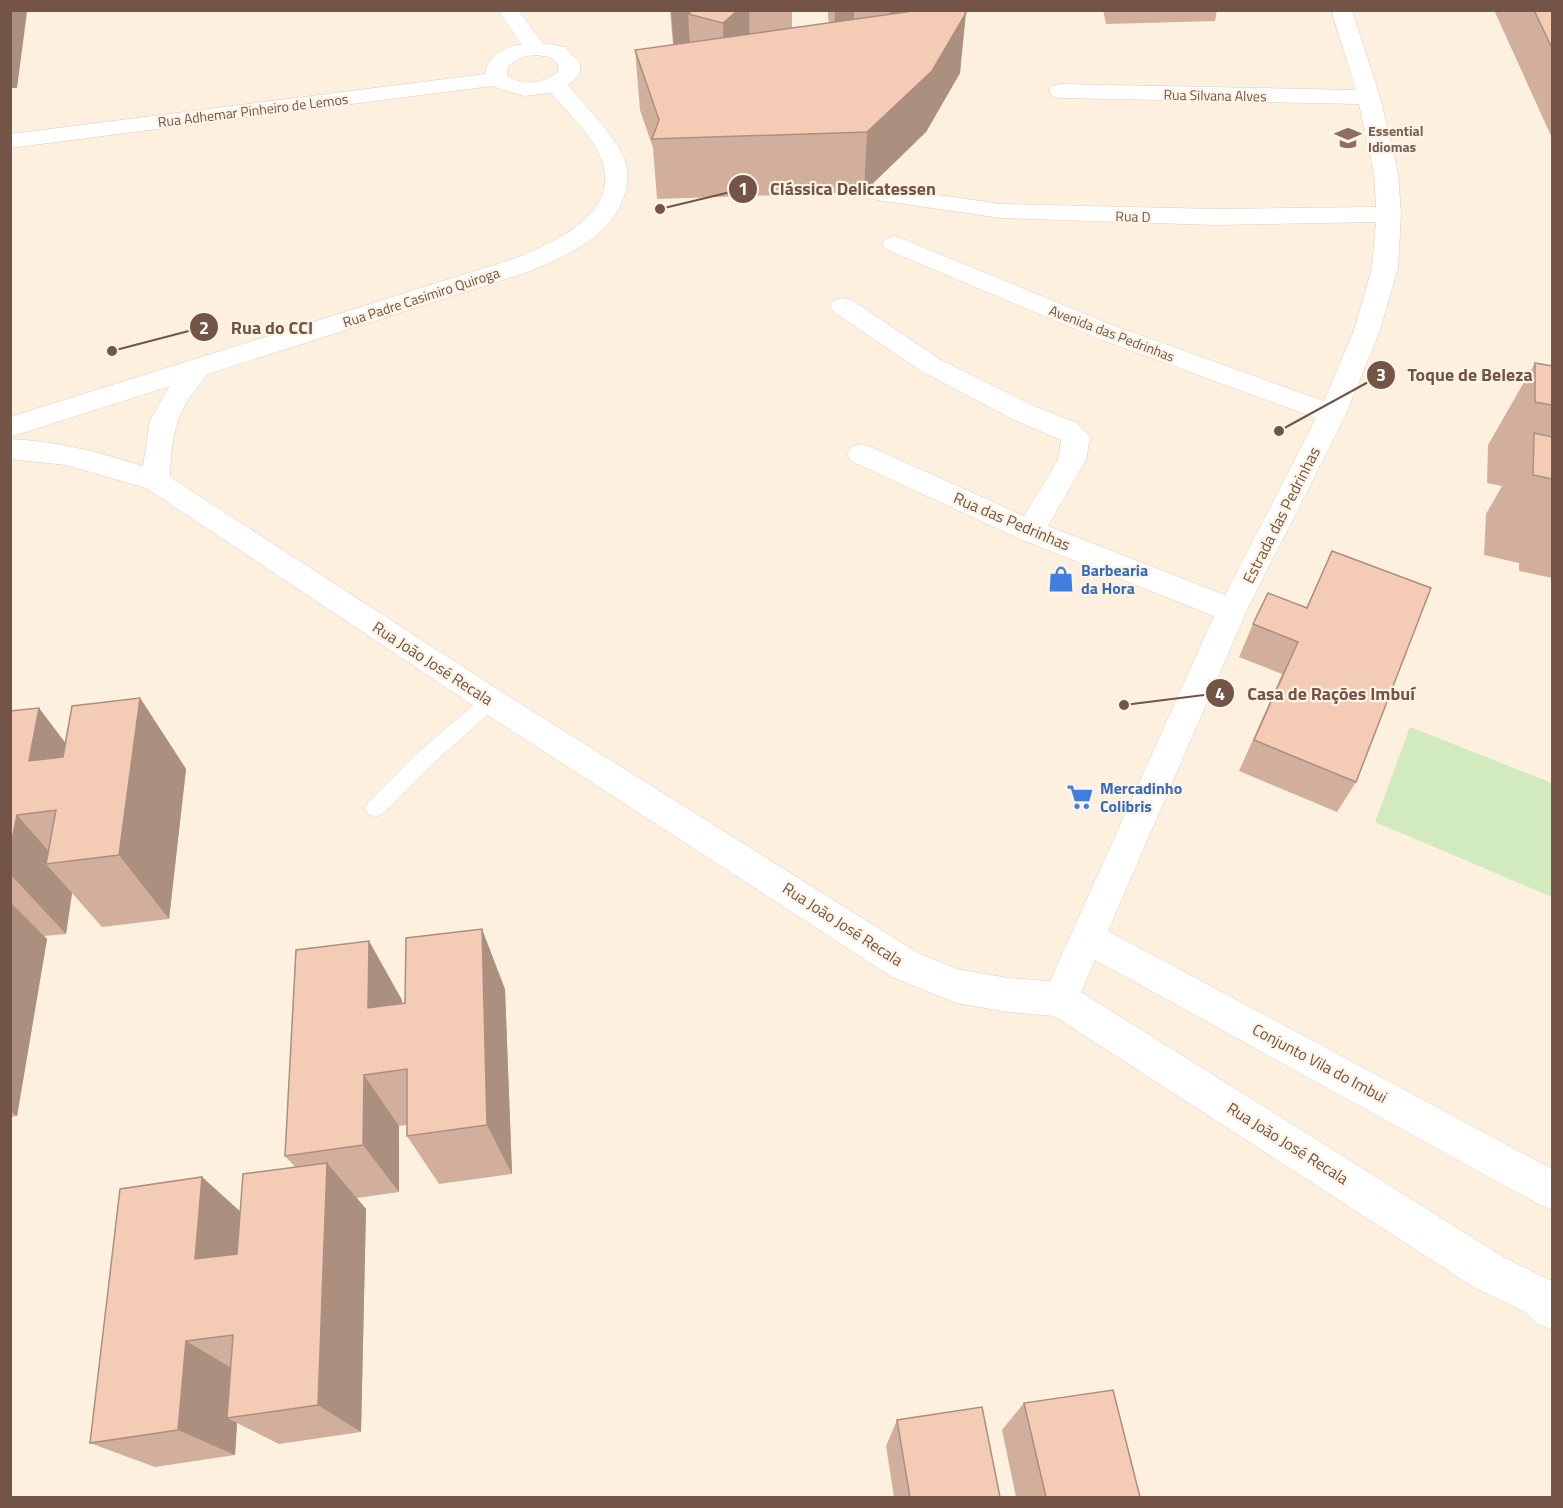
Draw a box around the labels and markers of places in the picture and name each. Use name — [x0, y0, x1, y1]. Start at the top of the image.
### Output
place label: Essential Idiomas — [1368, 120, 1424, 157]
school or university icon: Essential Idiomas — [1333, 123, 1363, 153]
callout: Clássica Delicatessen — [728, 171, 948, 207]
callout: Rua do CCI — [189, 309, 325, 345]
callout: Toque de Beleza — [1366, 357, 1545, 393]
place label: Barbearia da Hora — [1081, 558, 1148, 600]
shop icon: Barbearia da Hora — [1046, 564, 1076, 594]
callout: Casa de Rações Imbuí — [1205, 675, 1427, 711]
place label: Mercadinho Colibris — [1100, 776, 1182, 818]
supermarket icon: Mercadinho Colibris — [1065, 782, 1095, 812]

